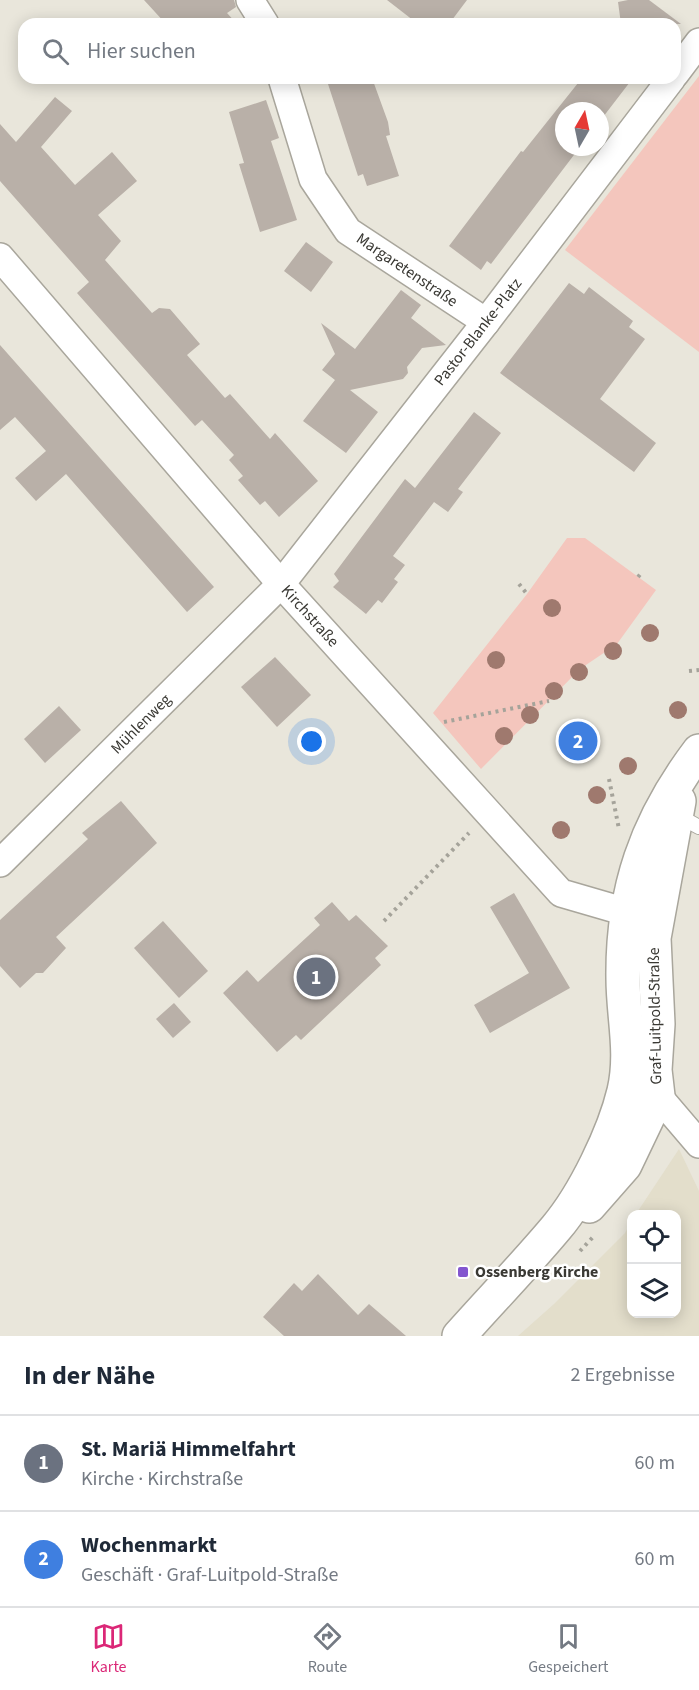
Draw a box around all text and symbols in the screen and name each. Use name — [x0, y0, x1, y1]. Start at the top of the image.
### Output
search box — [18, 18, 681, 84]
icon: search — [39, 35, 72, 68]
text: Hier suchen — [87, 35, 196, 67]
north arrow — [555, 102, 609, 156]
street label: Margaretenstraße — [352, 228, 462, 312]
street label: Pastor-Blanke-Platz — [429, 273, 527, 390]
street label: Kirchstraße — [276, 580, 344, 652]
street label: Mühlenweg — [106, 689, 176, 759]
pin: 2 — [558, 718, 598, 764]
your location — [297, 727, 326, 756]
street label: Graf-Luitpold-Straße — [643, 947, 667, 1085]
pin: 1 — [296, 954, 336, 1000]
map controls — [627, 1210, 681, 1318]
button: locate — [627, 1210, 681, 1264]
place label: Ossenberg Kirche — [475, 1261, 598, 1283]
button: layers — [627, 1264, 681, 1318]
marker: Ossenberg Kirche — [456, 1265, 470, 1279]
text: In der Nähe — [24, 1357, 155, 1394]
text: 2 Ergebnisse — [570, 1361, 675, 1389]
text: St. Mariä Himmelfahrt — [81, 1433, 296, 1465]
text: 1 — [38, 1449, 49, 1477]
text: 60 m — [635, 1449, 675, 1477]
text: Kirche · Kirchstraße — [81, 1465, 243, 1493]
text: Wochenmarkt — [81, 1529, 217, 1561]
text: 2 — [38, 1545, 49, 1573]
text: 60 m — [635, 1545, 675, 1573]
text: Geschäft · Graf-Luitpold-Straße — [81, 1561, 338, 1589]
tab: Karte — [91, 1620, 127, 1678]
tab: Route — [308, 1620, 347, 1678]
tab: Gespeichert — [528, 1620, 608, 1678]

